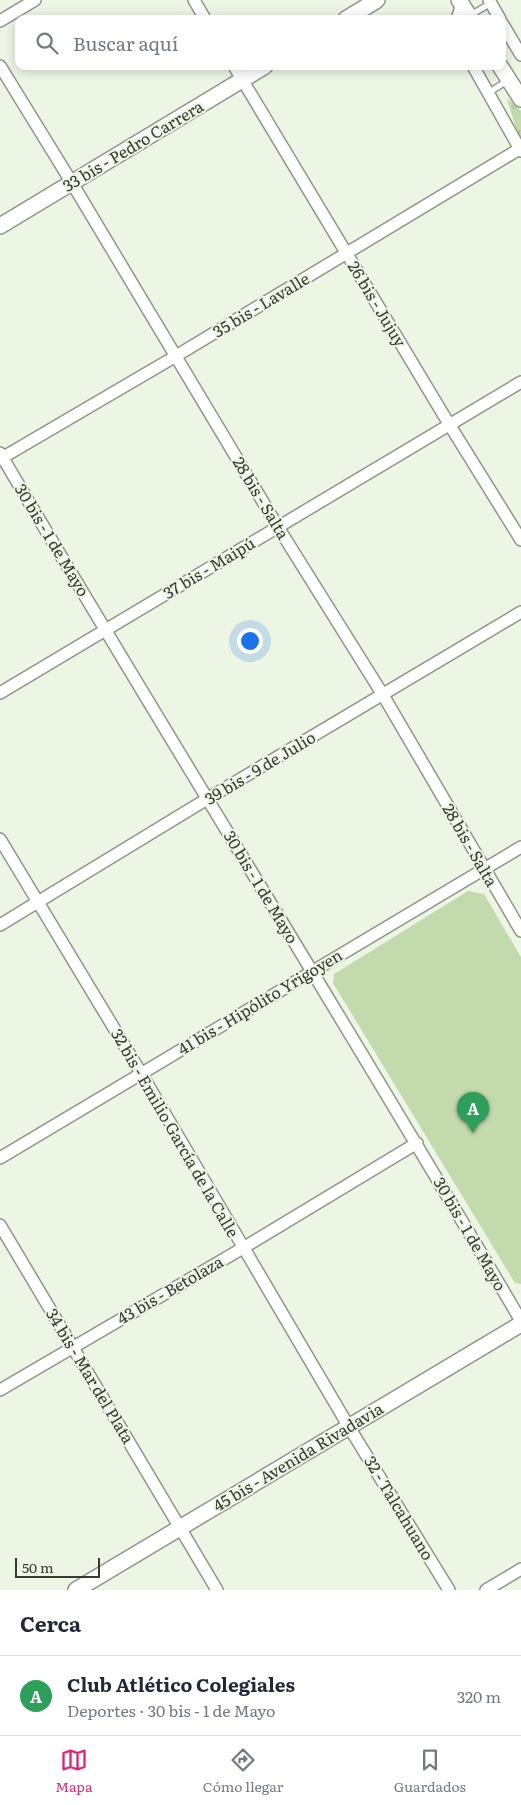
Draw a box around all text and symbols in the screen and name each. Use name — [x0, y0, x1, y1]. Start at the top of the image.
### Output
search box — [15, 15, 506, 70]
icon: search — [33, 29, 61, 57]
text: Buscar aquí — [73, 29, 178, 57]
street label: 33 bis - Pedro Carrera — [57, 93, 208, 197]
street label: 26 bis - Jujuy — [343, 256, 413, 352]
street label: 35 bis - Lavalle — [208, 266, 313, 343]
street label: 28 bis - Salta — [228, 452, 296, 544]
street label: 30 bis - 1 de Mayo — [10, 478, 96, 601]
street label: 37 bis - Maipú — [158, 530, 259, 604]
your location — [237, 628, 263, 654]
street label: 39 bis - 9 de Julio — [199, 724, 320, 810]
street label: 28 bis - Salta — [437, 798, 505, 891]
street label: 30 bis - 1 de Mayo — [219, 825, 305, 948]
street label: 41 bis - Hipólito Yrigoyen — [173, 942, 347, 1060]
street label: 32 bis - Emilio García de la Calle — [106, 1023, 246, 1242]
pin: A — [457, 1092, 489, 1133]
street label: 30 bis - 1 de Mayo — [428, 1172, 513, 1295]
street label: 43 bis - Betolaza — [112, 1249, 228, 1329]
street label: 34 bis - Mar del Plata — [41, 1303, 141, 1448]
street label: 45 bis - Avenida Rivadavia — [208, 1395, 388, 1517]
street label: 32 - Talcahuano — [359, 1451, 441, 1564]
scale bar — [15, 1555, 100, 1578]
text: 50 m — [22, 1557, 54, 1577]
text: Cerca — [20, 1607, 81, 1638]
text: Club Atlético Colegiales — [67, 1670, 295, 1698]
text: A — [30, 1684, 42, 1708]
text: 320 m — [457, 1684, 501, 1708]
text: Deportes · 30 bis - 1 de Mayo — [67, 1698, 275, 1722]
tab: Mapa — [55, 1746, 93, 1796]
tab: Cómo llegar — [203, 1746, 283, 1796]
tab: Guardados — [394, 1746, 466, 1796]

